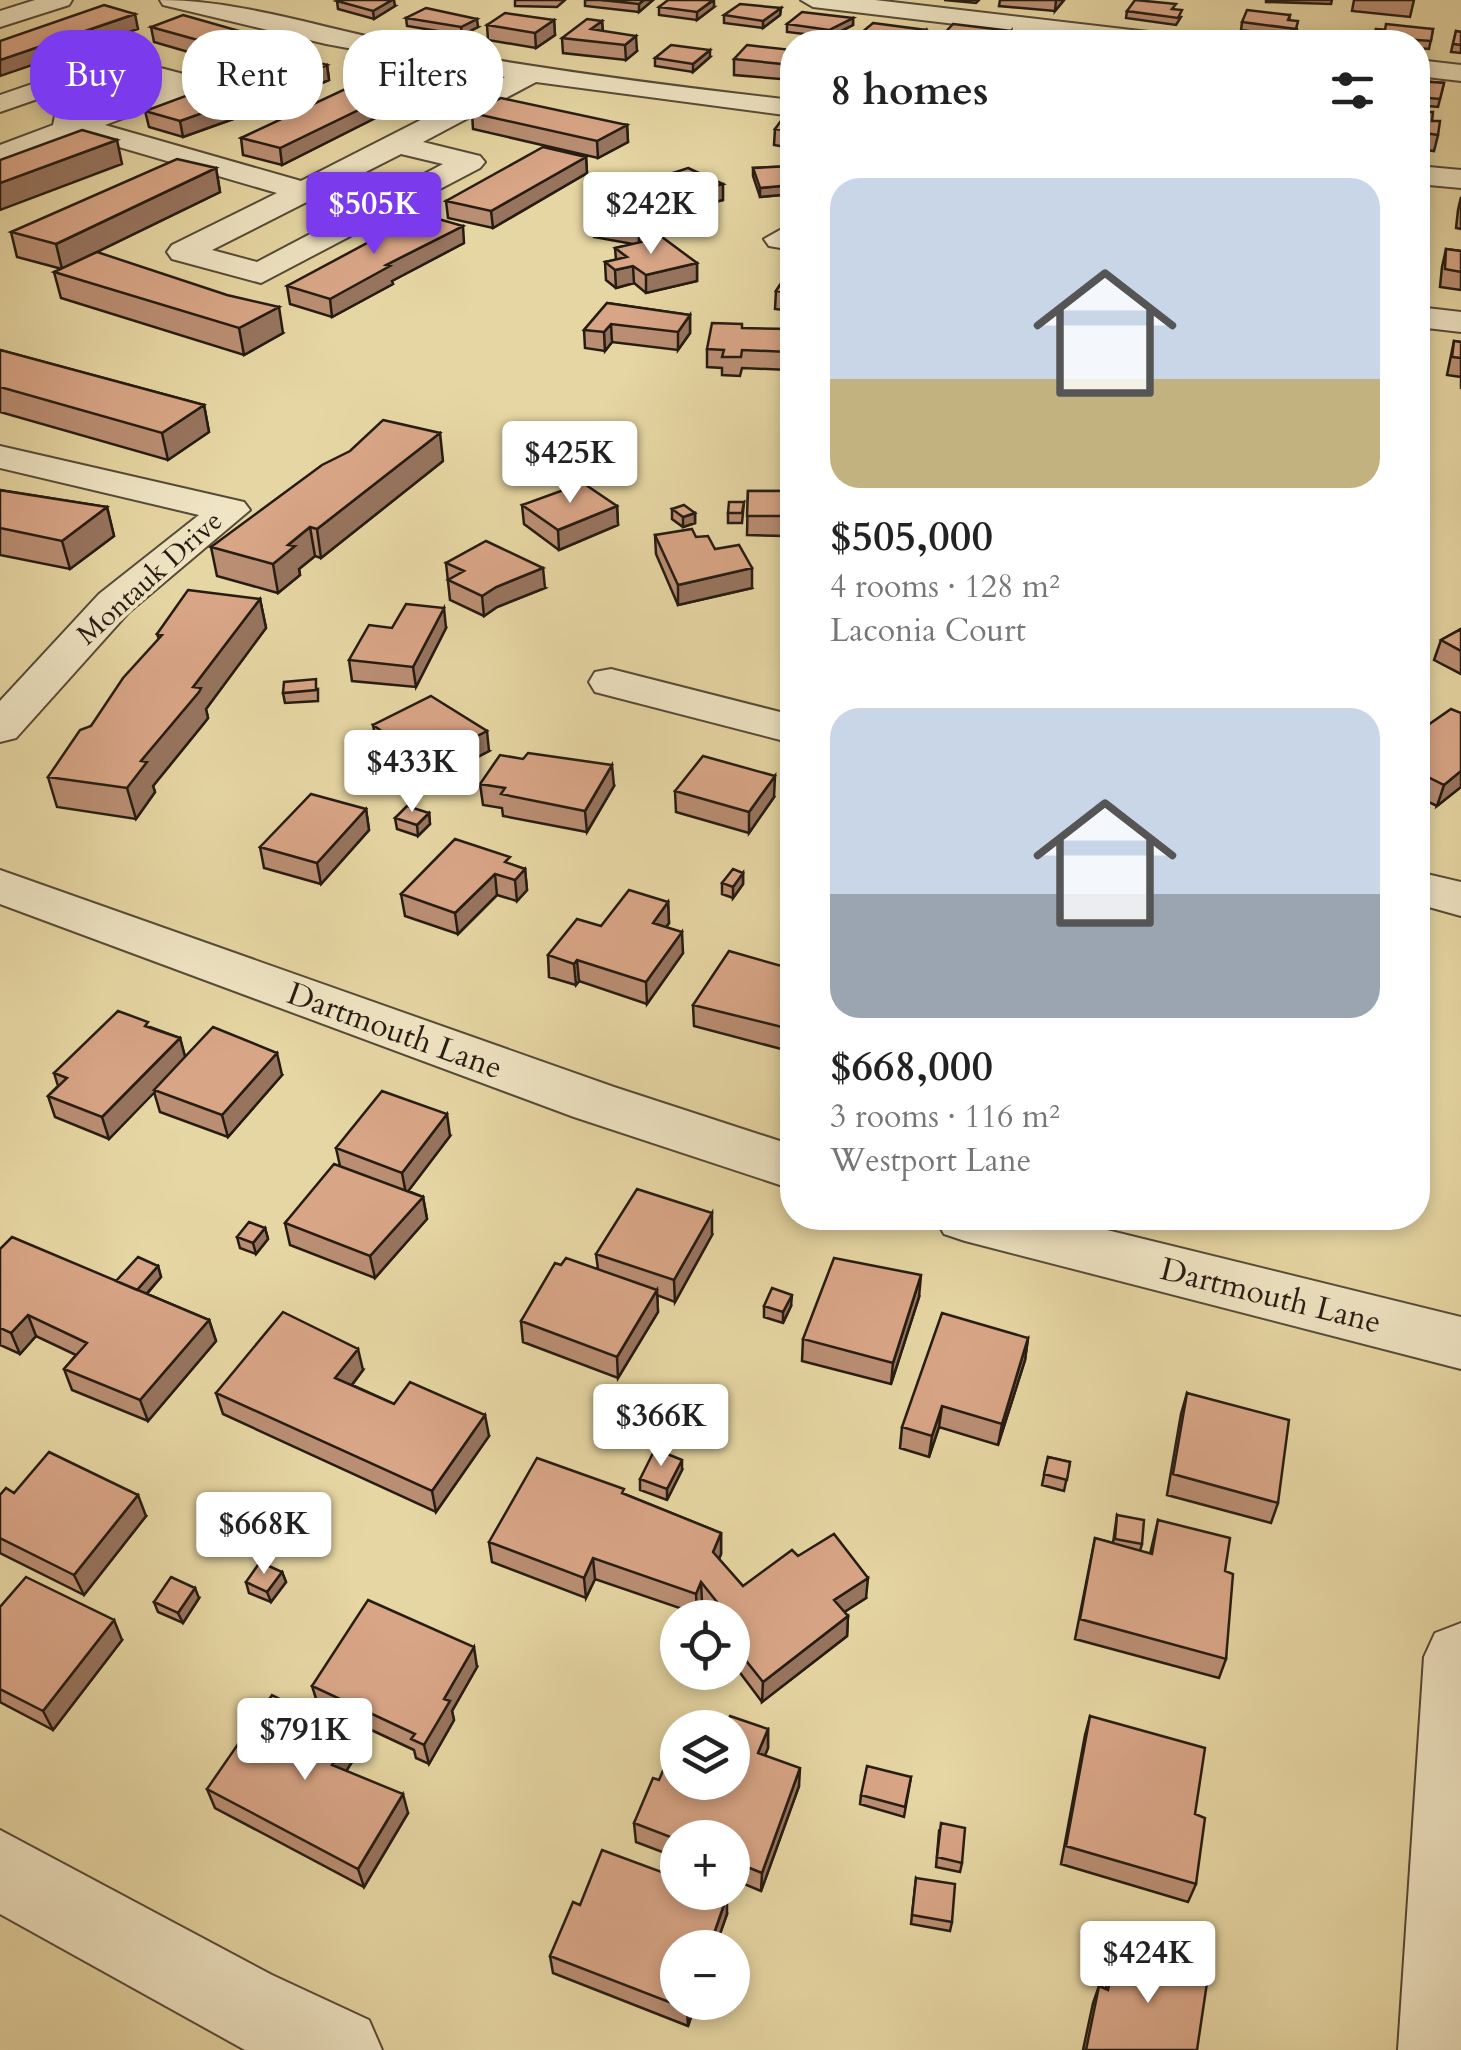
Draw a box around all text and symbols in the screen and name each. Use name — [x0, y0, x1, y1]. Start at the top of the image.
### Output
chip: Buy — [30, 30, 162, 120]
chip: Rent — [182, 30, 323, 120]
chip: Filters — [343, 30, 503, 120]
text: 8 homes — [830, 62, 988, 119]
icon: filters — [1325, 63, 1380, 118]
pin: $505K — [304, 172, 444, 257]
pin: $242K — [581, 172, 721, 257]
text: $505K — [328, 182, 420, 226]
text: $242K — [605, 182, 697, 226]
icon: home — [1015, 243, 1195, 423]
pin: $425K — [500, 421, 640, 506]
text: $425K — [524, 431, 616, 475]
street label: Montauk Drive — [69, 502, 231, 653]
text: $505,000 — [830, 508, 993, 565]
text: 4 rooms · 128 m² — [830, 565, 1060, 609]
text: Laconia Court — [830, 609, 1026, 653]
pin: $433K — [342, 730, 482, 815]
text: $433K — [366, 740, 458, 784]
icon: home — [1015, 773, 1195, 953]
street label: Dartmouth Lane — [281, 972, 508, 1090]
text: $668,000 — [830, 1038, 993, 1095]
text: 3 rooms · 116 m² — [830, 1095, 1060, 1139]
text: Westport Lane — [830, 1139, 1031, 1183]
street label: Dartmouth Lane — [1156, 1247, 1386, 1345]
pin: $366K — [591, 1384, 731, 1469]
text: $366K — [615, 1394, 707, 1438]
pin: $668K — [194, 1492, 334, 1577]
text: $668K — [218, 1502, 310, 1546]
map controls — [660, 1600, 750, 2020]
button: locate — [660, 1600, 750, 1690]
pin: $791K — [235, 1698, 375, 1783]
text: $791K — [259, 1708, 351, 1752]
button: layers — [660, 1710, 750, 1800]
button: + — [660, 1820, 750, 1910]
pin: $424K — [1078, 1921, 1218, 2006]
button: − — [660, 1930, 750, 2020]
text: $424K — [1102, 1931, 1194, 1975]

